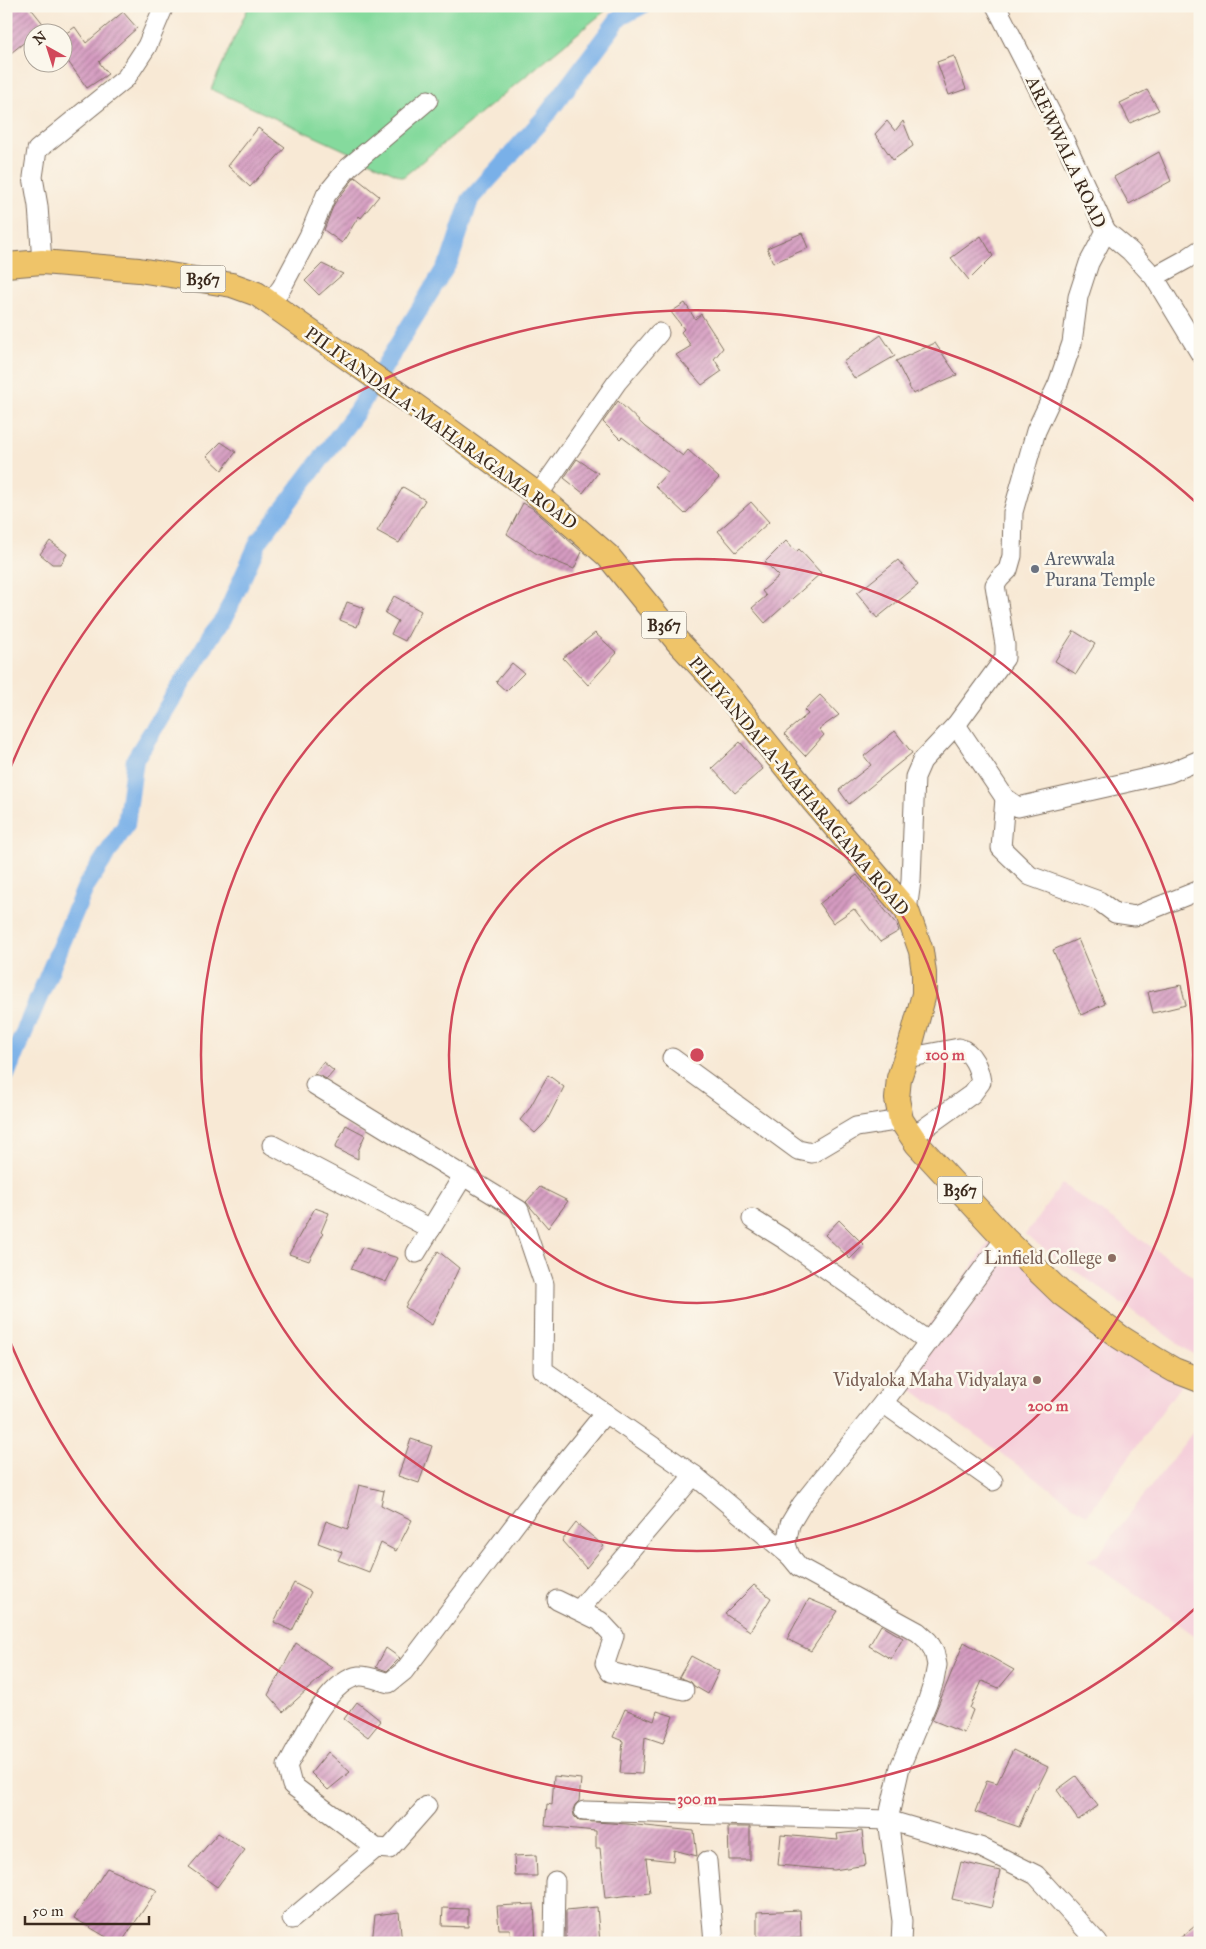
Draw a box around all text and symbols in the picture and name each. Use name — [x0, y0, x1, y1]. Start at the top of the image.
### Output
north arrow — [22, 22, 72, 72]
text: N — [30, 28, 50, 49]
street label: AREWWALA ROAD — [1021, 72, 1111, 231]
road number: B367 — [180, 266, 226, 292]
street label: PILIYANDALA-MAHARAGAMA ROAD — [300, 322, 582, 534]
place label: Arewwala Purana Temple — [1044, 548, 1155, 591]
marker: Arewwala Purana Temple — [1029, 563, 1041, 575]
road number: B367 — [642, 612, 686, 638]
street label: PILIYANDALA-MAHARAGAMA ROAD — [684, 652, 914, 920]
centre of rings — [688, 1046, 706, 1064]
text: 100 m — [925, 1046, 965, 1064]
road number: B367 — [938, 1176, 982, 1204]
place label: Linfield College — [984, 1247, 1102, 1270]
marker: Linfield College — [1106, 1252, 1118, 1264]
place label: Vidyaloka Maha Vidyalaya — [832, 1369, 1027, 1391]
marker: Vidyaloka Maha Vidyalaya — [1031, 1374, 1043, 1386]
text: 200 m — [1028, 1397, 1069, 1415]
text: 300 m — [677, 1790, 717, 1809]
scale bar — [25, 1894, 149, 1926]
text: 50 m — [32, 1902, 64, 1920]

